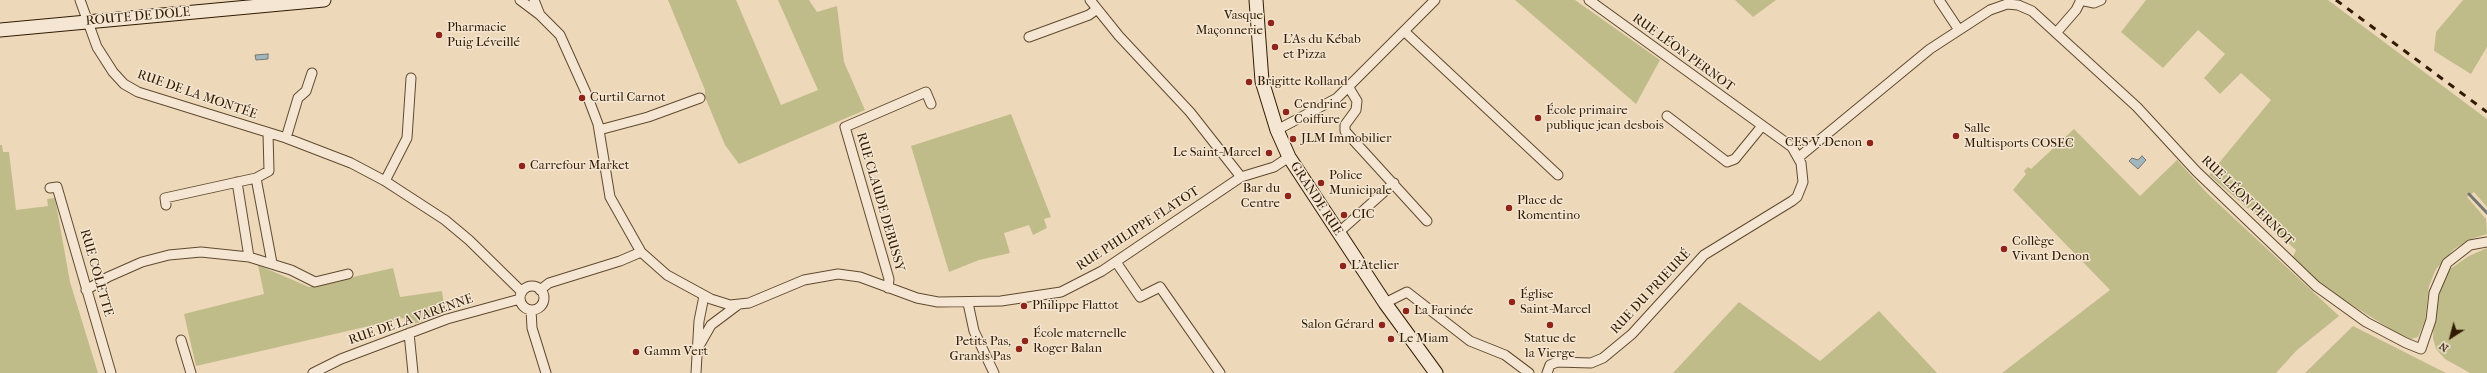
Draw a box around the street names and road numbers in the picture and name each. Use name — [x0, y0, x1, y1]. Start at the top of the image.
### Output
street label: ROUTE DE DOLE — [85, 5, 191, 29]
street label: RUE LÉON PERNOT — [1629, 11, 1737, 95]
street label: RUE DE LA MONTÉE — [135, 67, 259, 123]
street label: RUE CLAUDE DEBUSSY — [853, 131, 907, 273]
street label: RUE LÉON PERNOT — [2198, 153, 2296, 249]
street label: GRANDE RUE — [1286, 159, 1346, 239]
street label: RUE PHILIPPE FLATOT — [1074, 183, 1202, 275]
street label: RUE COLETTE — [76, 228, 116, 318]
street label: RUE DU PRIEURÉ — [1608, 246, 1694, 338]
street label: RUE DE LA VARENNE — [347, 291, 475, 349]

